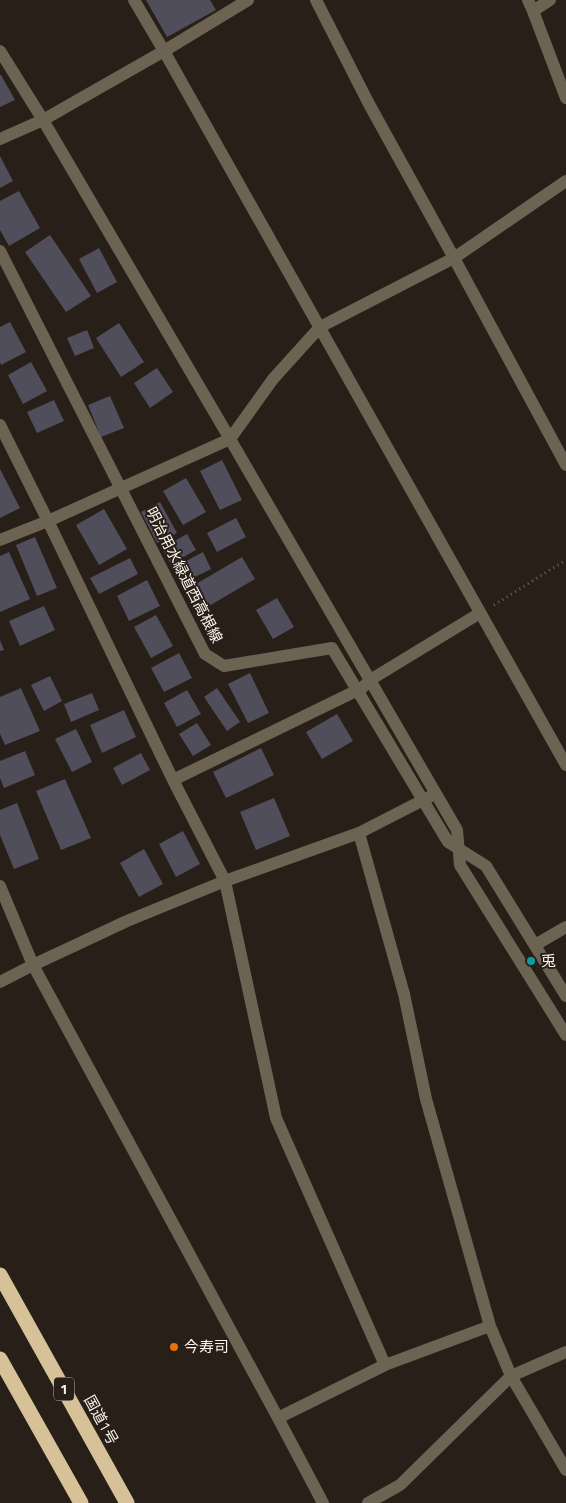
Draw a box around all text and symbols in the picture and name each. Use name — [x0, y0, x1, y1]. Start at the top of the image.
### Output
street label: 明治用水緑道西高根線 — [140, 503, 229, 647]
place label: 兎 — [541, 949, 556, 972]
marker: 兎 — [525, 955, 537, 967]
place label: 今寿司 — [184, 1335, 229, 1358]
marker: 今寿司 — [168, 1341, 180, 1353]
road number: 1 — [54, 1378, 74, 1400]
street label: 国道1号 — [78, 1391, 124, 1449]

